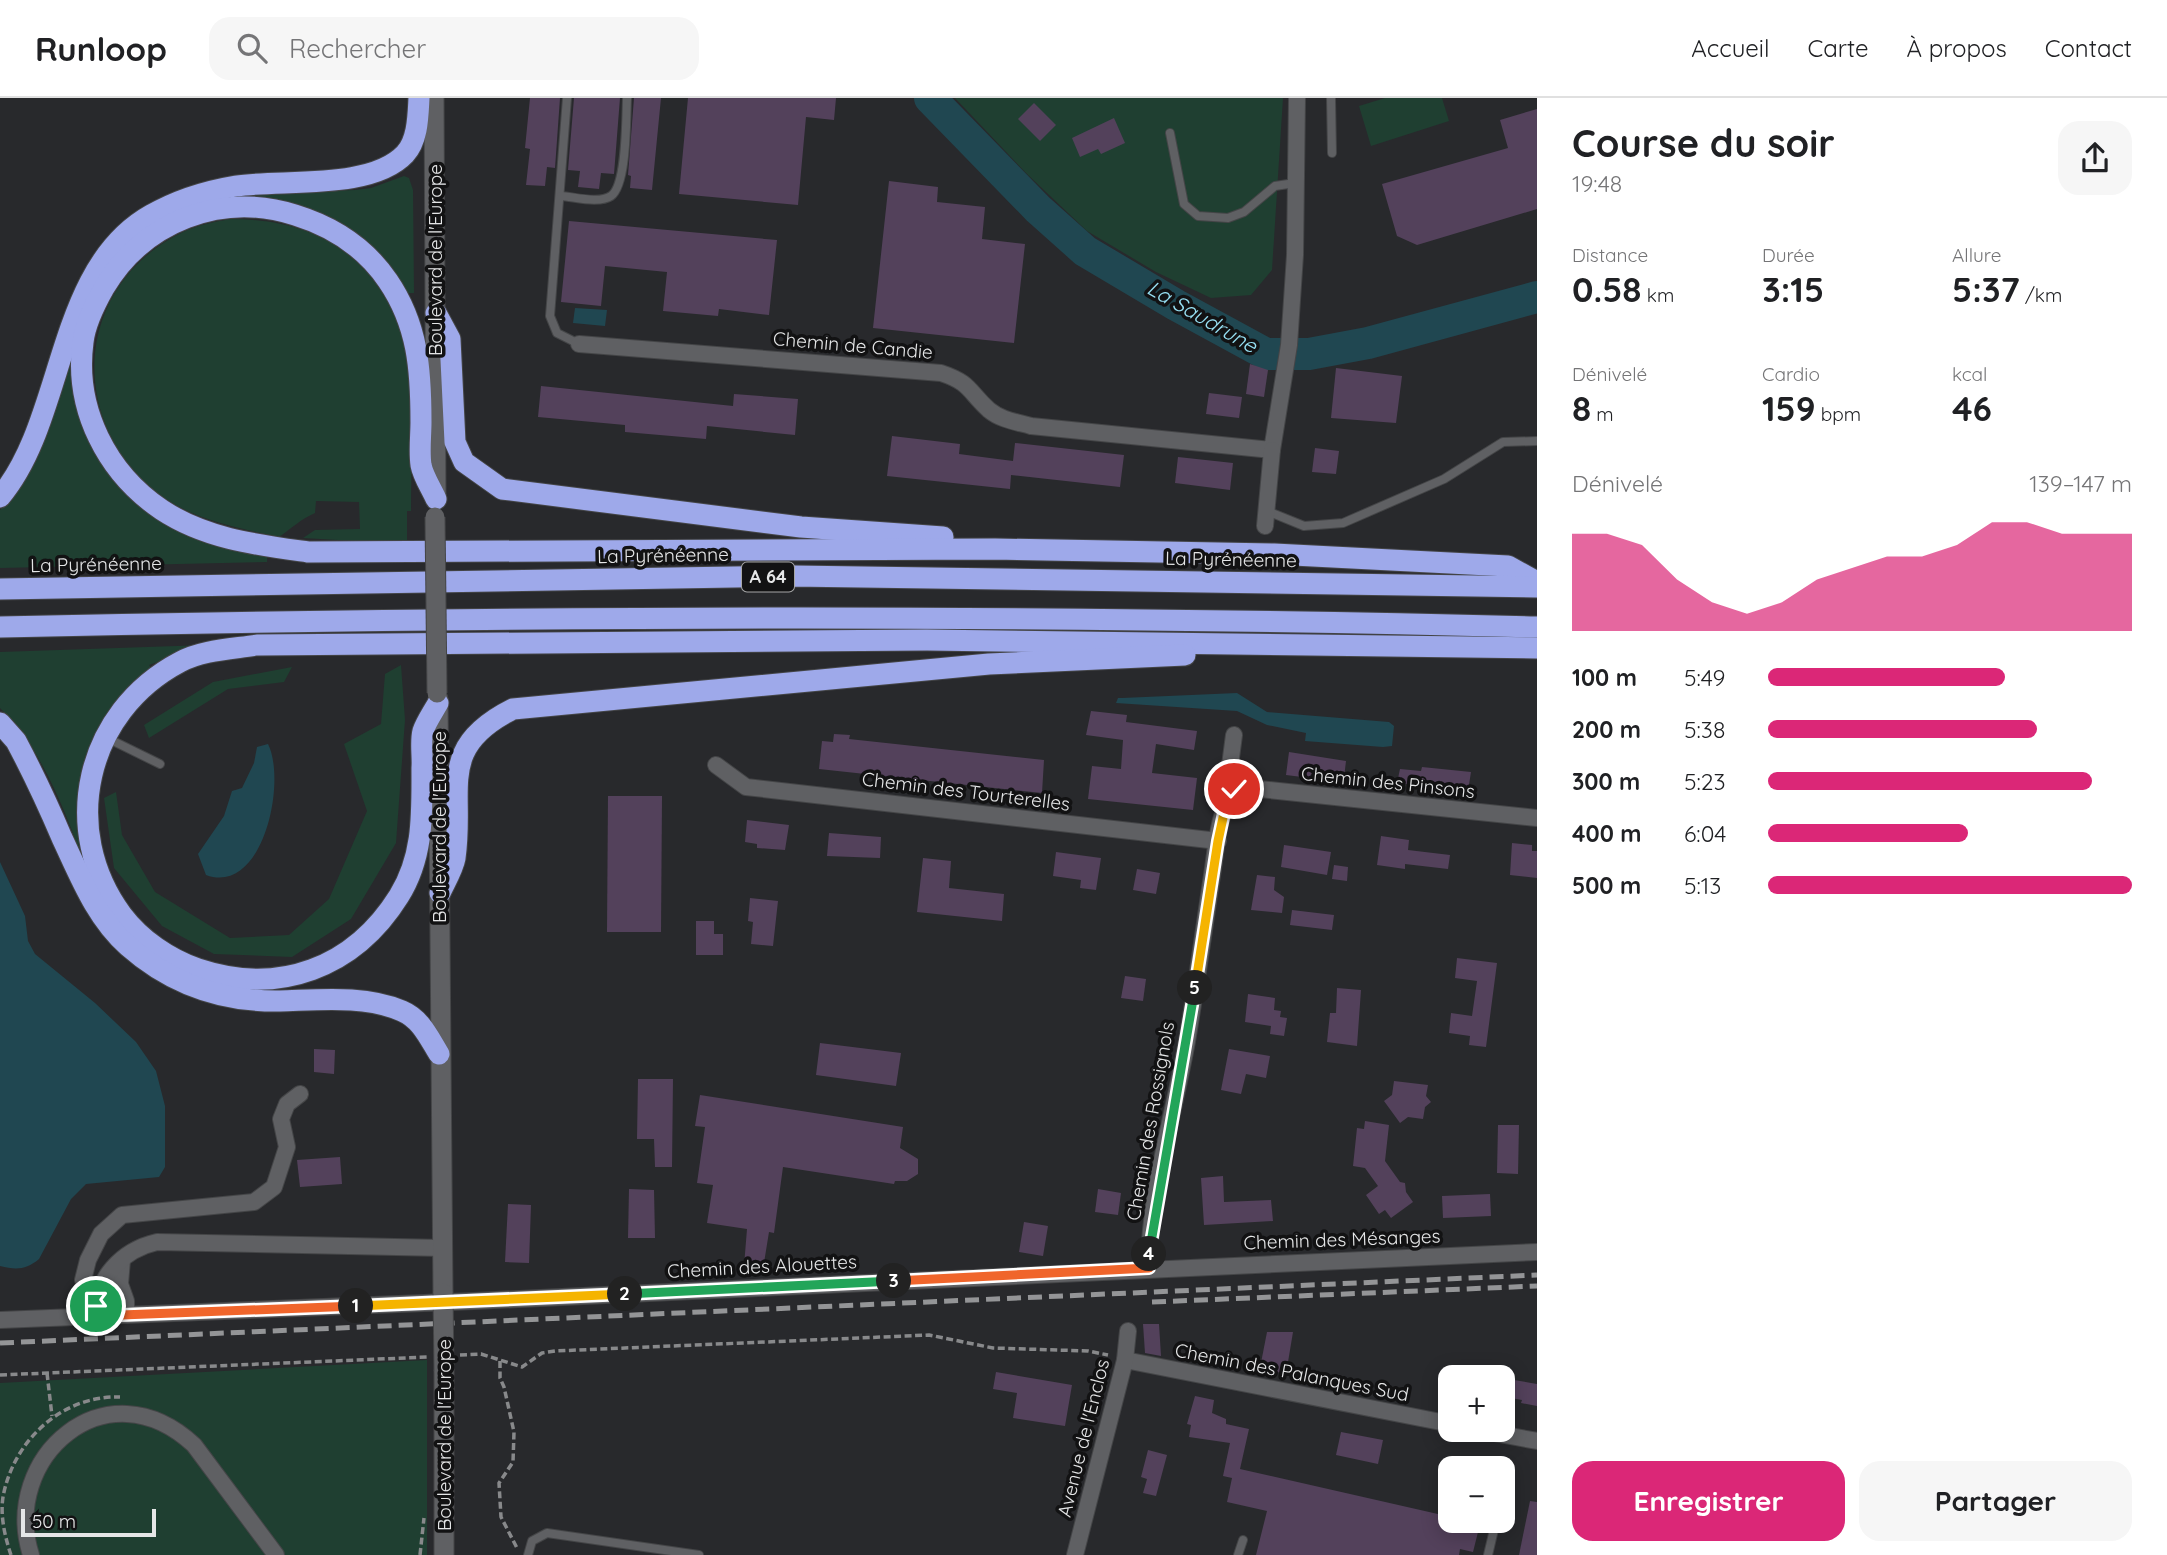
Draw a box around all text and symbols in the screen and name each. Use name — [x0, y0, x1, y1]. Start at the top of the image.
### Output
search box — [209, 17, 699, 80]
text: Runloop — [35, 28, 167, 69]
icon: search — [233, 29, 271, 67]
text: Rechercher — [289, 32, 426, 65]
text: Accueil — [1691, 33, 1770, 63]
text: Carte — [1808, 33, 1869, 63]
text: À propos — [1907, 33, 2007, 63]
text: Contact — [2045, 33, 2132, 63]
text: Course du soir — [1572, 119, 1835, 167]
button: share — [2058, 121, 2132, 195]
street label: Boulevard de l'Europe — [423, 164, 447, 356]
text: 19:48 — [1572, 169, 1622, 198]
text: Distance — [1572, 243, 1648, 267]
text: Durée — [1762, 243, 1815, 267]
text: Allure — [1952, 243, 2001, 267]
text: 0.58 — [1572, 267, 1642, 311]
text: 3:15 — [1762, 267, 1824, 311]
text: 5:37 — [1952, 267, 2020, 311]
water label: La Saudrune — [1143, 274, 1263, 359]
text: km — [1642, 283, 1674, 307]
text: /km — [2020, 283, 2062, 307]
street label: Chemin de Candie — [772, 326, 934, 364]
text: Dénivelé — [1572, 362, 1647, 386]
text: Cardio — [1762, 362, 1820, 386]
text: kcal — [1952, 362, 1987, 386]
text: 8 — [1572, 386, 1591, 430]
text: 159 — [1762, 386, 1816, 430]
text: 46 — [1952, 386, 1992, 430]
text: m — [1591, 402, 1614, 426]
text: bpm — [1816, 402, 1861, 426]
text: Dénivelé — [1572, 469, 1663, 498]
text: 139–147 m — [2029, 469, 2132, 498]
street label: La Pyrénéenne — [597, 542, 729, 568]
street label: La Pyrénéenne — [1165, 546, 1297, 572]
street label: La Pyrénéenne — [30, 551, 162, 577]
road number: A 64 — [742, 562, 794, 592]
text: 100 m — [1572, 663, 1637, 692]
text: 5:49 — [1684, 663, 1725, 692]
text: 200 m — [1572, 715, 1641, 744]
text: 5:38 — [1684, 715, 1725, 744]
street label: Boulevard de l'Europe — [427, 731, 451, 923]
pin — [1204, 759, 1264, 819]
street label: Chemin des Pinsons — [1300, 761, 1476, 803]
street label: Chemin des Tourterelles — [861, 766, 1072, 816]
text: 300 m — [1572, 767, 1640, 796]
text: 5:23 — [1684, 767, 1726, 796]
icon: check — [1215, 770, 1253, 808]
text: 400 m — [1572, 819, 1641, 848]
text: 6:04 — [1684, 819, 1726, 848]
text: 500 m — [1572, 871, 1641, 900]
text: 5:13 — [1684, 871, 1721, 900]
pin: 5 — [1178, 970, 1212, 1006]
text: 5 — [1189, 975, 1200, 999]
street label: Chemin des Rossignols — [1121, 1020, 1179, 1222]
street label: Chemin des Mésanges — [1243, 1224, 1441, 1254]
pin: 4 — [1132, 1236, 1166, 1272]
text: 4 — [1143, 1241, 1154, 1265]
street label: Chemin des Alouettes — [667, 1249, 857, 1283]
pin: 3 — [876, 1264, 912, 1298]
text: 3 — [888, 1268, 899, 1292]
pin — [66, 1276, 126, 1336]
pin: 2 — [608, 1276, 642, 1312]
text: 2 — [619, 1281, 630, 1305]
icon: arrive — [77, 1287, 115, 1325]
pin: 1 — [338, 1288, 374, 1324]
text: 1 — [352, 1293, 359, 1317]
street label: Chemin des Palanques Sud — [1173, 1338, 1411, 1406]
street label: Boulevard de l'Europe — [432, 1339, 456, 1531]
street label: Avenue de l'Enclos — [1052, 1357, 1114, 1519]
map controls — [1438, 1365, 1515, 1533]
button: + — [1438, 1365, 1515, 1442]
button: − — [1438, 1456, 1515, 1533]
button: Enregistrer — [1572, 1461, 1845, 1541]
button: Partager — [1859, 1461, 2132, 1541]
scale bar — [21, 1506, 156, 1538]
text: 50 m — [32, 1509, 76, 1533]

